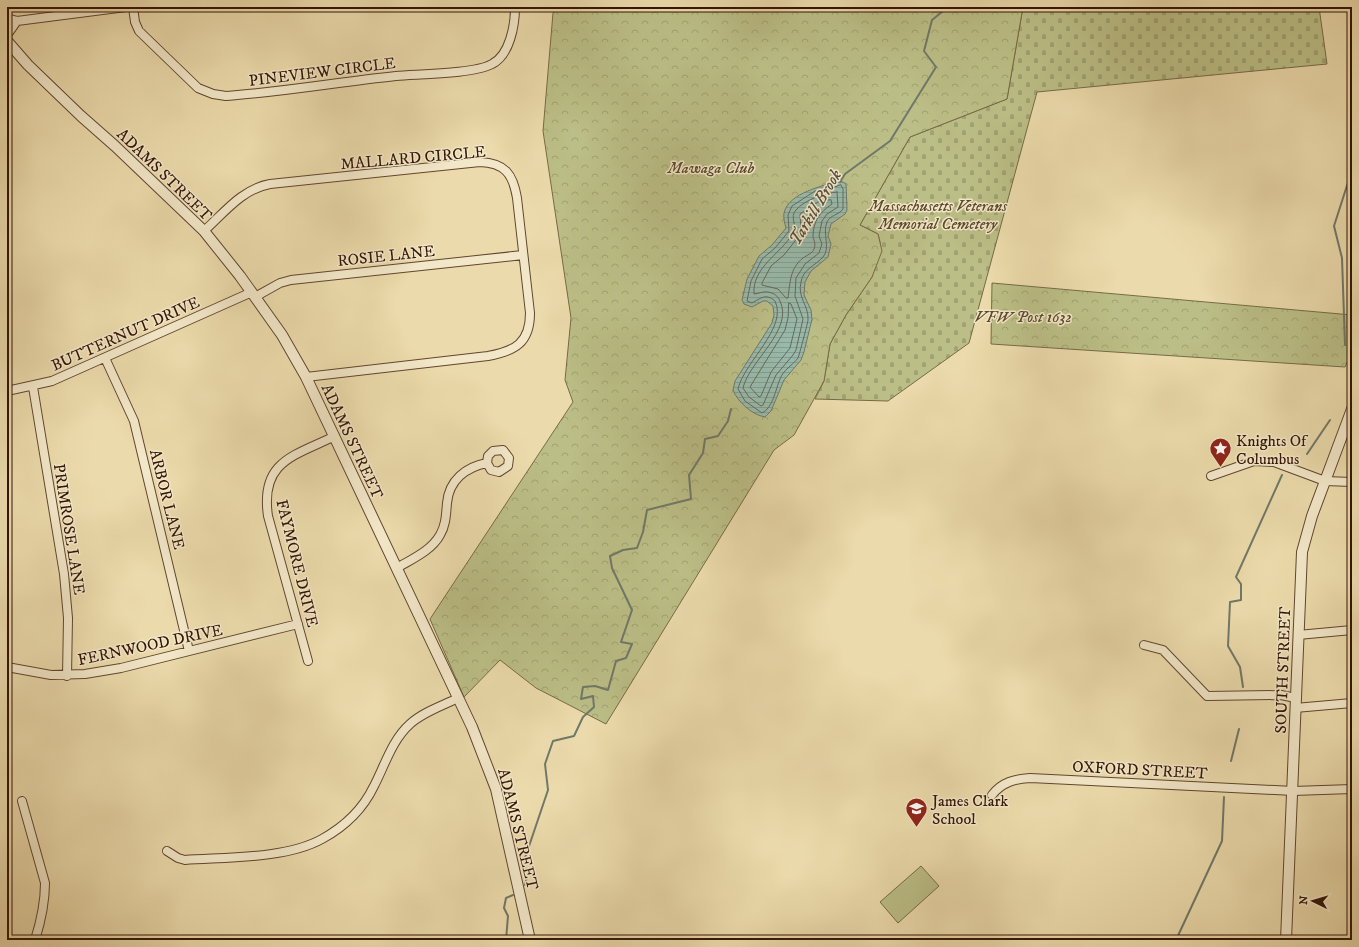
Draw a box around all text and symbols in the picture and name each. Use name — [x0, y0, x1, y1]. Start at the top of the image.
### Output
street label: PINEVIEW CIRCLE — [248, 53, 397, 91]
street label: ADAMS STREET — [113, 124, 216, 225]
street label: MALLARD CIRCLE — [340, 142, 486, 174]
park label: Mawaga Club — [667, 158, 755, 178]
water label: Tarkill Brook — [785, 165, 848, 249]
park label: Massachusetts Veterans Memorial Cemetery — [868, 196, 1008, 234]
street label: ROSIE LANE — [336, 241, 436, 271]
street label: BUTTERNUT DRIVE — [48, 292, 203, 376]
park label: VFW Post 1632 — [974, 307, 1072, 327]
street label: ADAMS STREET — [317, 381, 387, 502]
place label: Knights Of Columbus — [1236, 431, 1309, 469]
place icon: Knights Of Columbus — [1207, 436, 1233, 469]
street label: ARBOR LANE — [145, 447, 189, 551]
street label: PRIMROSE LANE — [49, 462, 89, 596]
street label: FAYMORE DRIVE — [272, 497, 323, 629]
street label: SOUTH STREET — [1271, 606, 1295, 734]
street label: FERNWOOD DRIVE — [76, 620, 225, 670]
street label: OXFORD STREET — [1072, 756, 1208, 784]
street label: ADAMS STREET — [493, 766, 543, 892]
place label: James Clark School — [930, 791, 1008, 829]
school or university icon: James Clark School — [904, 796, 930, 829]
north arrow — [1293, 881, 1333, 921]
text: N — [1297, 895, 1311, 905]

